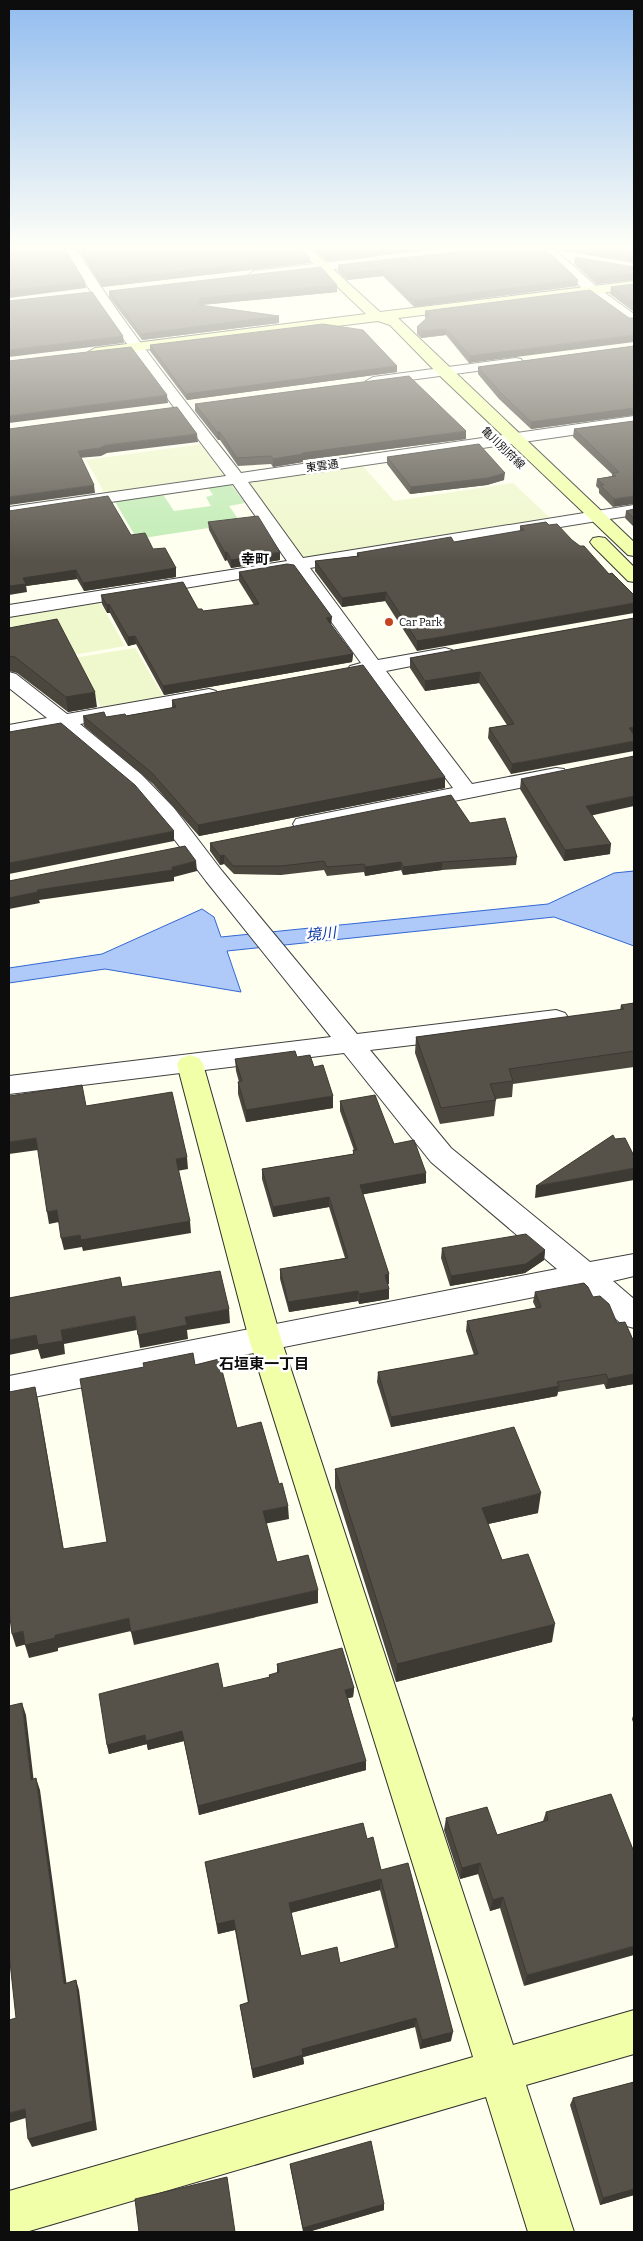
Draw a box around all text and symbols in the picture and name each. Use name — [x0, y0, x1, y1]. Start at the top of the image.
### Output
street label: 亀川別府線 — [479, 424, 527, 472]
street label: 東雲通 — [305, 457, 339, 475]
district label: 幸町 — [241, 551, 269, 568]
marker: Car Park — [383, 616, 395, 628]
place label: Car Park — [399, 616, 443, 629]
water label: 境川 — [305, 923, 339, 945]
district label: 石垣東一丁目 — [219, 1355, 309, 1373]

